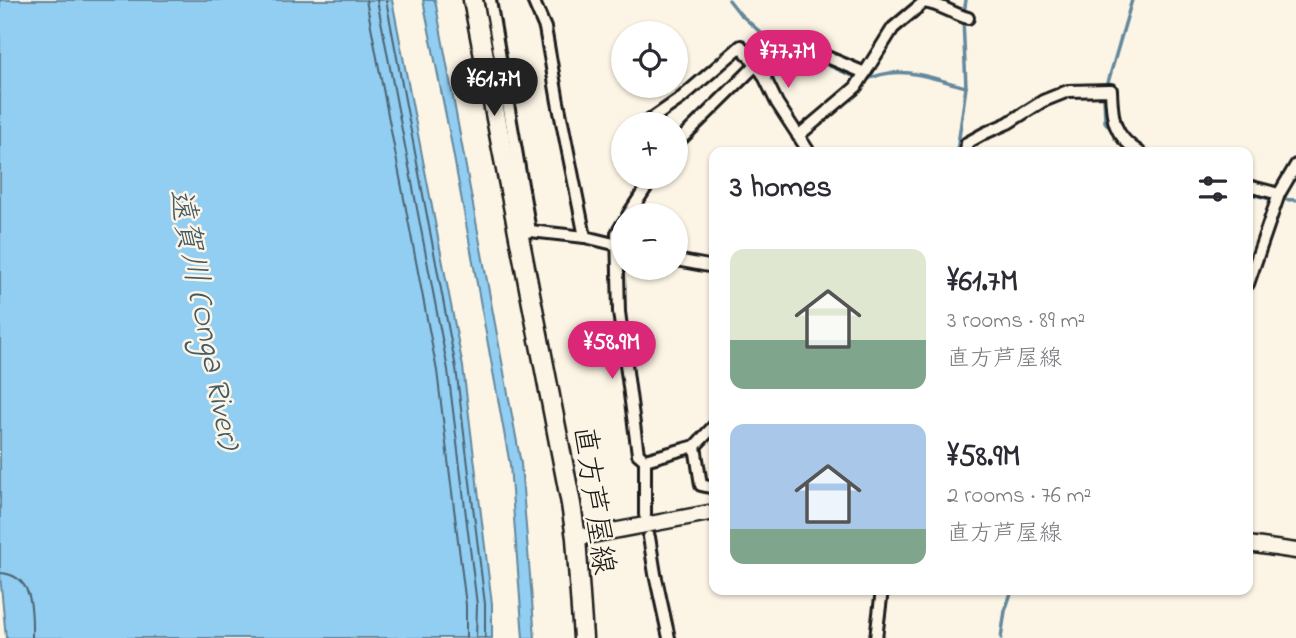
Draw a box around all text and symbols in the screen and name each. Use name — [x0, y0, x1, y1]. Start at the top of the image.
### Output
map controls — [611, 21, 688, 280]
button: locate — [611, 21, 688, 98]
pin: ¥77.7M — [731, 31, 845, 90]
text: ¥77.7M — [760, 36, 816, 69]
pin: ¥61.7M — [437, 58, 551, 118]
text: ¥61.7M — [467, 64, 521, 97]
button: + — [611, 112, 688, 189]
text: 3 homes — [730, 167, 832, 211]
icon: filters — [1194, 170, 1232, 208]
water label: 遠賀川 (Onga River) — [154, 184, 251, 456]
button: − — [611, 203, 688, 280]
text: ¥61.7M — [947, 261, 1018, 305]
icon: home — [786, 277, 870, 361]
text: 3 rooms · 89 m² — [947, 305, 1085, 338]
pin: ¥58.9M — [555, 322, 669, 381]
text: ¥58.9M — [584, 327, 640, 360]
text: 直方芦屋線 — [947, 343, 1062, 376]
street label: 直方芦屋線 — [560, 423, 624, 578]
text: ¥58.9M — [947, 436, 1020, 480]
icon: home — [786, 452, 870, 536]
text: 2 rooms · 76 m² — [947, 480, 1091, 513]
text: 直方芦屋線 — [947, 518, 1062, 551]

